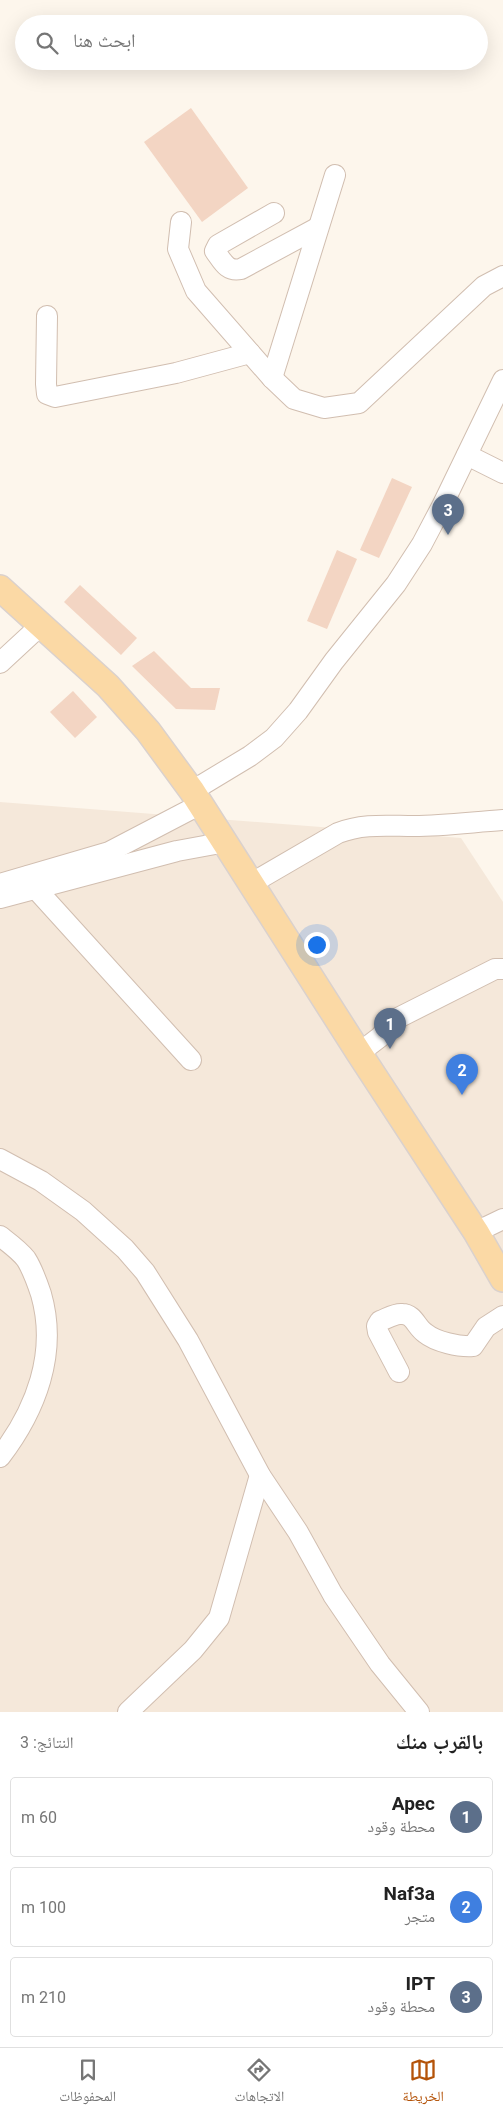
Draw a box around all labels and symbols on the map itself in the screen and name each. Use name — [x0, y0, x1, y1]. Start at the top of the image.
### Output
pin: 3 — [432, 494, 464, 535]
your location — [304, 932, 330, 958]
pin: 1 — [374, 1008, 406, 1049]
pin: 2 — [446, 1054, 478, 1095]

